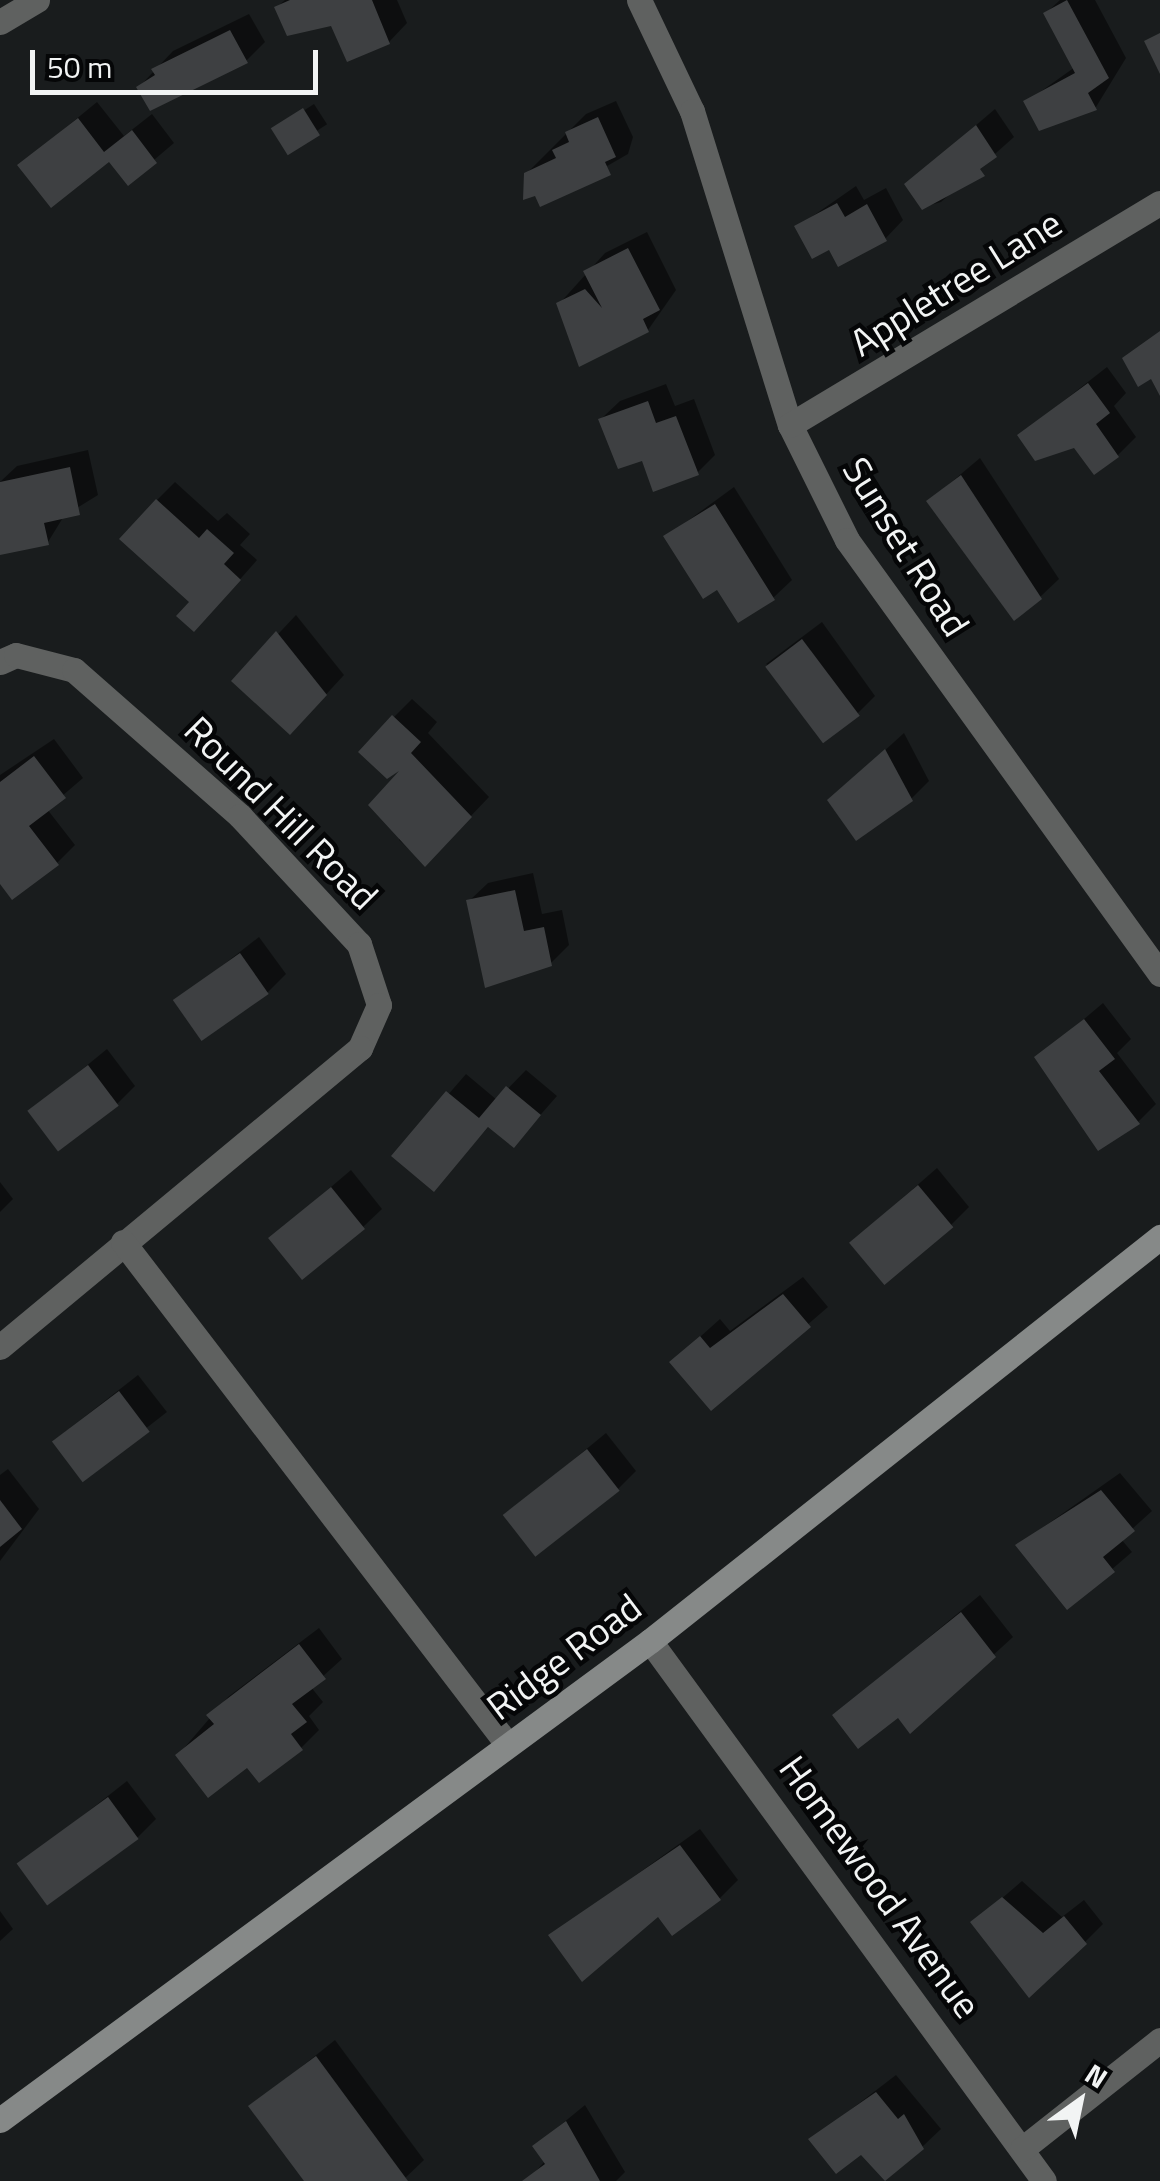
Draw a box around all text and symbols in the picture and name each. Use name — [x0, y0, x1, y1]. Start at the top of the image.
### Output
scale bar — [35, 30, 322, 92]
text: 50 m — [47, 44, 112, 90]
street label: Appletree Lane — [842, 200, 1070, 366]
street label: Sunset Road — [833, 449, 979, 645]
street label: Round Hill Road — [175, 707, 387, 919]
street label: Ridge Road — [478, 1584, 650, 1730]
street label: Homewood Avenue — [770, 1747, 990, 2027]
north arrow — [1030, 2051, 1130, 2151]
text: N — [1077, 2052, 1116, 2099]

